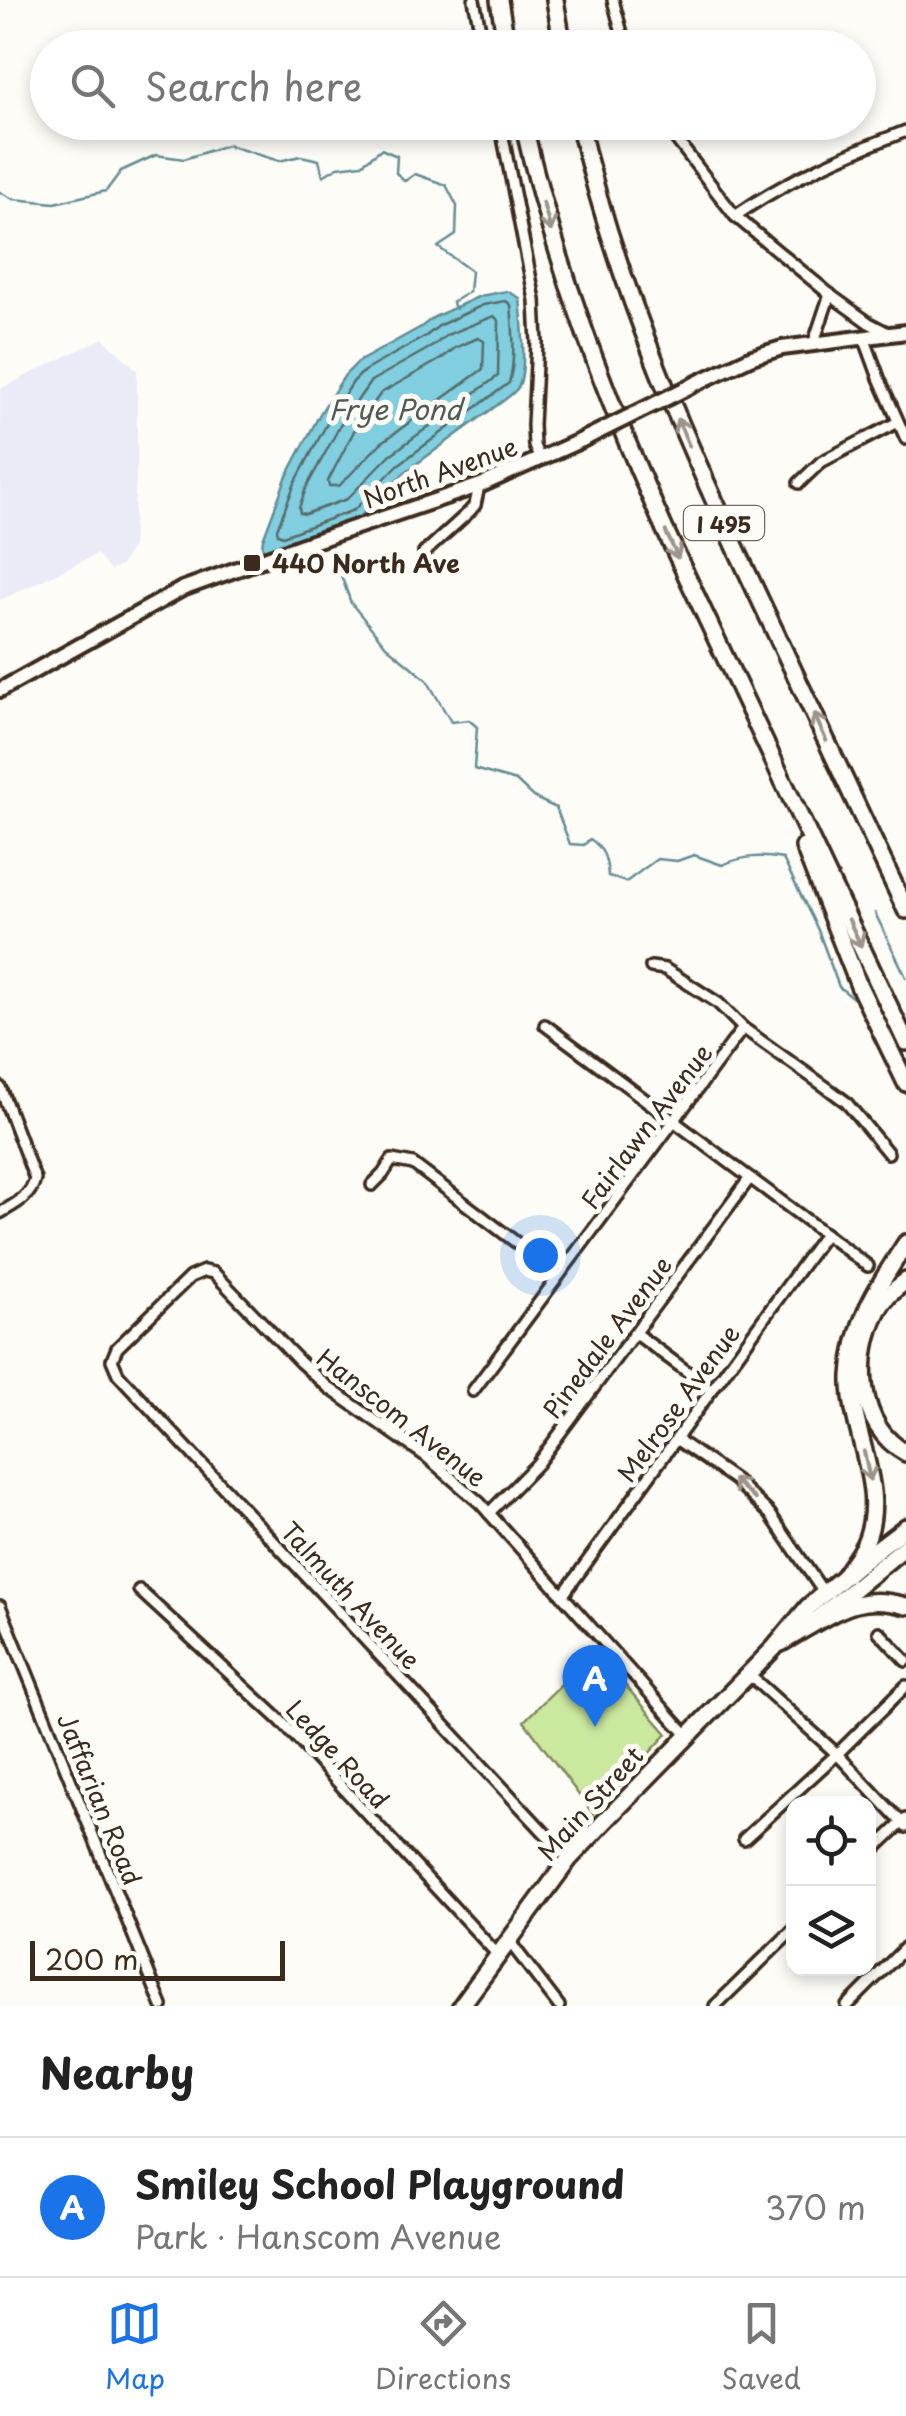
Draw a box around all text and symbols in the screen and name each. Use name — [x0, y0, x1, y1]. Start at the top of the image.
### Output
search box — [30, 30, 876, 140]
text: Search here — [145, 57, 362, 114]
icon: search — [65, 58, 120, 113]
one-way arrow — [539, 201, 557, 232]
water label: Frye Pond — [329, 387, 466, 430]
one-way arrow — [673, 417, 691, 448]
street label: North Avenue — [358, 427, 522, 517]
road number: I 495 — [684, 506, 764, 540]
one-way arrow — [663, 529, 682, 559]
place label: 440 North Ave — [272, 544, 460, 582]
marker: 440 North Ave — [241, 552, 263, 574]
one-way arrow — [809, 713, 828, 743]
one-way arrow — [846, 917, 865, 947]
street label: Fairlawn Avenue — [571, 1035, 721, 1217]
your location — [515, 1230, 566, 1281]
street label: Pinedale Avenue — [533, 1248, 681, 1426]
street label: Melrose Avenue — [608, 1316, 748, 1490]
street label: Hanscom Avenue — [309, 1339, 495, 1495]
one-way arrow — [859, 1449, 878, 1481]
one-way arrow — [732, 1478, 757, 1501]
street label: Talmuth Avenue — [272, 1513, 430, 1677]
pin: A — [562, 1644, 628, 1727]
street label: Ledge Road — [277, 1691, 399, 1817]
street label: Jaffarian Road — [48, 1707, 152, 1891]
street label: Main Street — [528, 1737, 652, 1869]
map controls — [786, 1796, 876, 1976]
button: locate — [786, 1796, 876, 1886]
button: layers — [786, 1886, 876, 1976]
scale bar — [30, 1936, 285, 1980]
text: 200 m — [45, 1937, 138, 1980]
text: Nearby — [40, 2040, 194, 2103]
text: Smiley School Playground — [135, 2155, 624, 2212]
text: A — [60, 2183, 85, 2231]
text: 370 m — [765, 2183, 866, 2231]
text: Park · Hanscom Avenue — [135, 2212, 501, 2260]
tab: Map — [105, 2296, 165, 2399]
tab: Directions — [375, 2296, 511, 2399]
tab: Saved — [721, 2296, 801, 2399]

